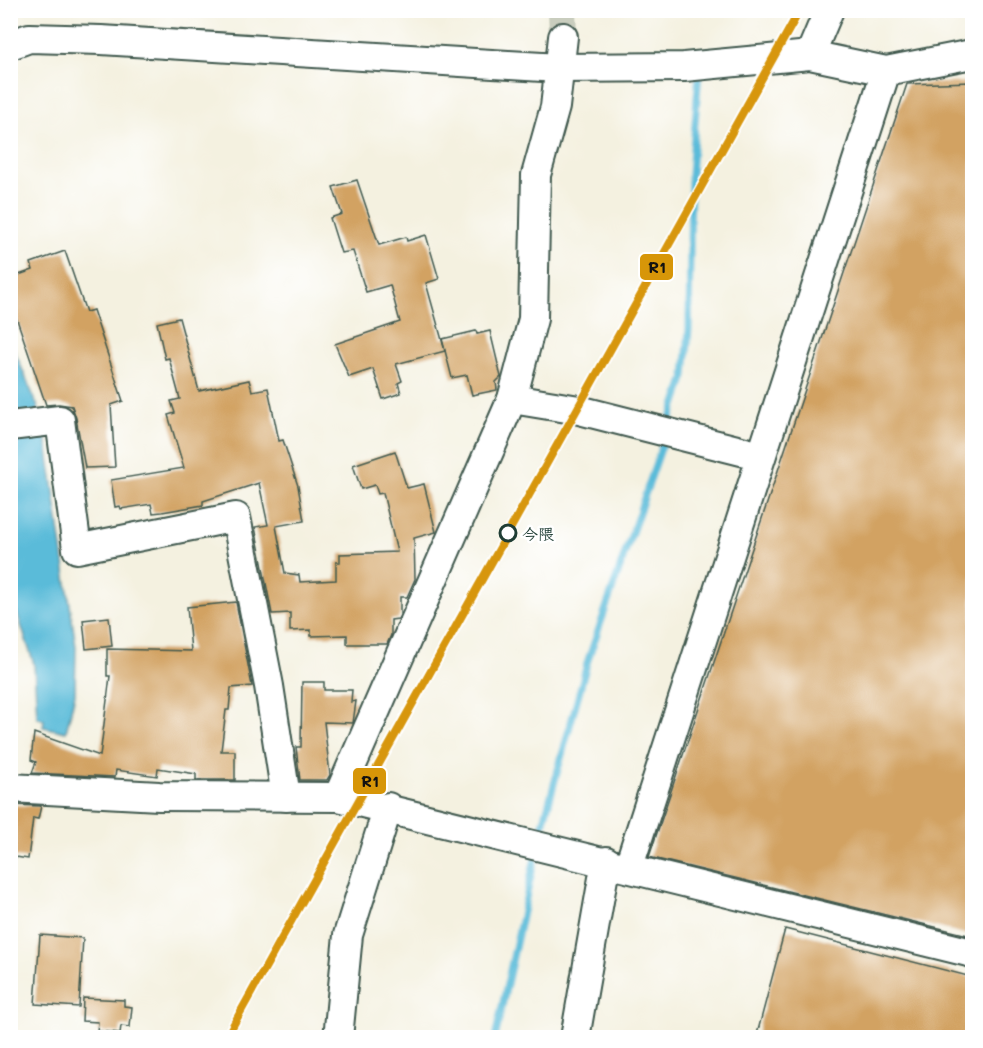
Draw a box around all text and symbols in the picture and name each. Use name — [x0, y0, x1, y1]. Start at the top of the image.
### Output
line badge: R1 — [639, 253, 674, 281]
text: R1 — [648, 256, 666, 277]
place label: 今隈 — [522, 523, 554, 544]
marker: 今隈 — [499, 524, 517, 542]
line badge: R1 — [352, 767, 387, 795]
text: R1 — [361, 770, 379, 791]

